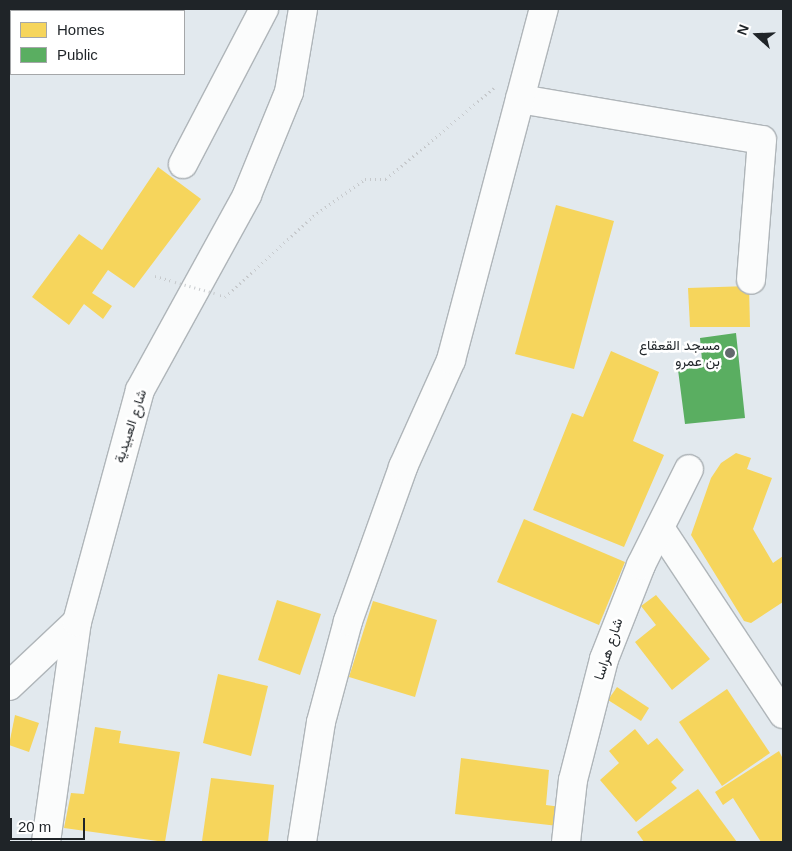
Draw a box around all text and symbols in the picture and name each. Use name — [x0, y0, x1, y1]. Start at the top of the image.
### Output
legend — [10, 10, 185, 75]
north arrow — [732, 10, 782, 60]
text: Homes — [57, 21, 105, 38]
text: N — [734, 22, 752, 37]
text: Public — [57, 46, 98, 63]
place label: مسجد القعقاع بن عمرو — [639, 337, 720, 370]
marker: مسجد القعقاع بن عمرو — [724, 347, 736, 359]
street label: شارع العبيدية — [110, 387, 150, 465]
street label: شارع هراسا — [590, 616, 626, 682]
scale bar — [12, 808, 88, 840]
text: 20 m — [18, 818, 51, 835]

